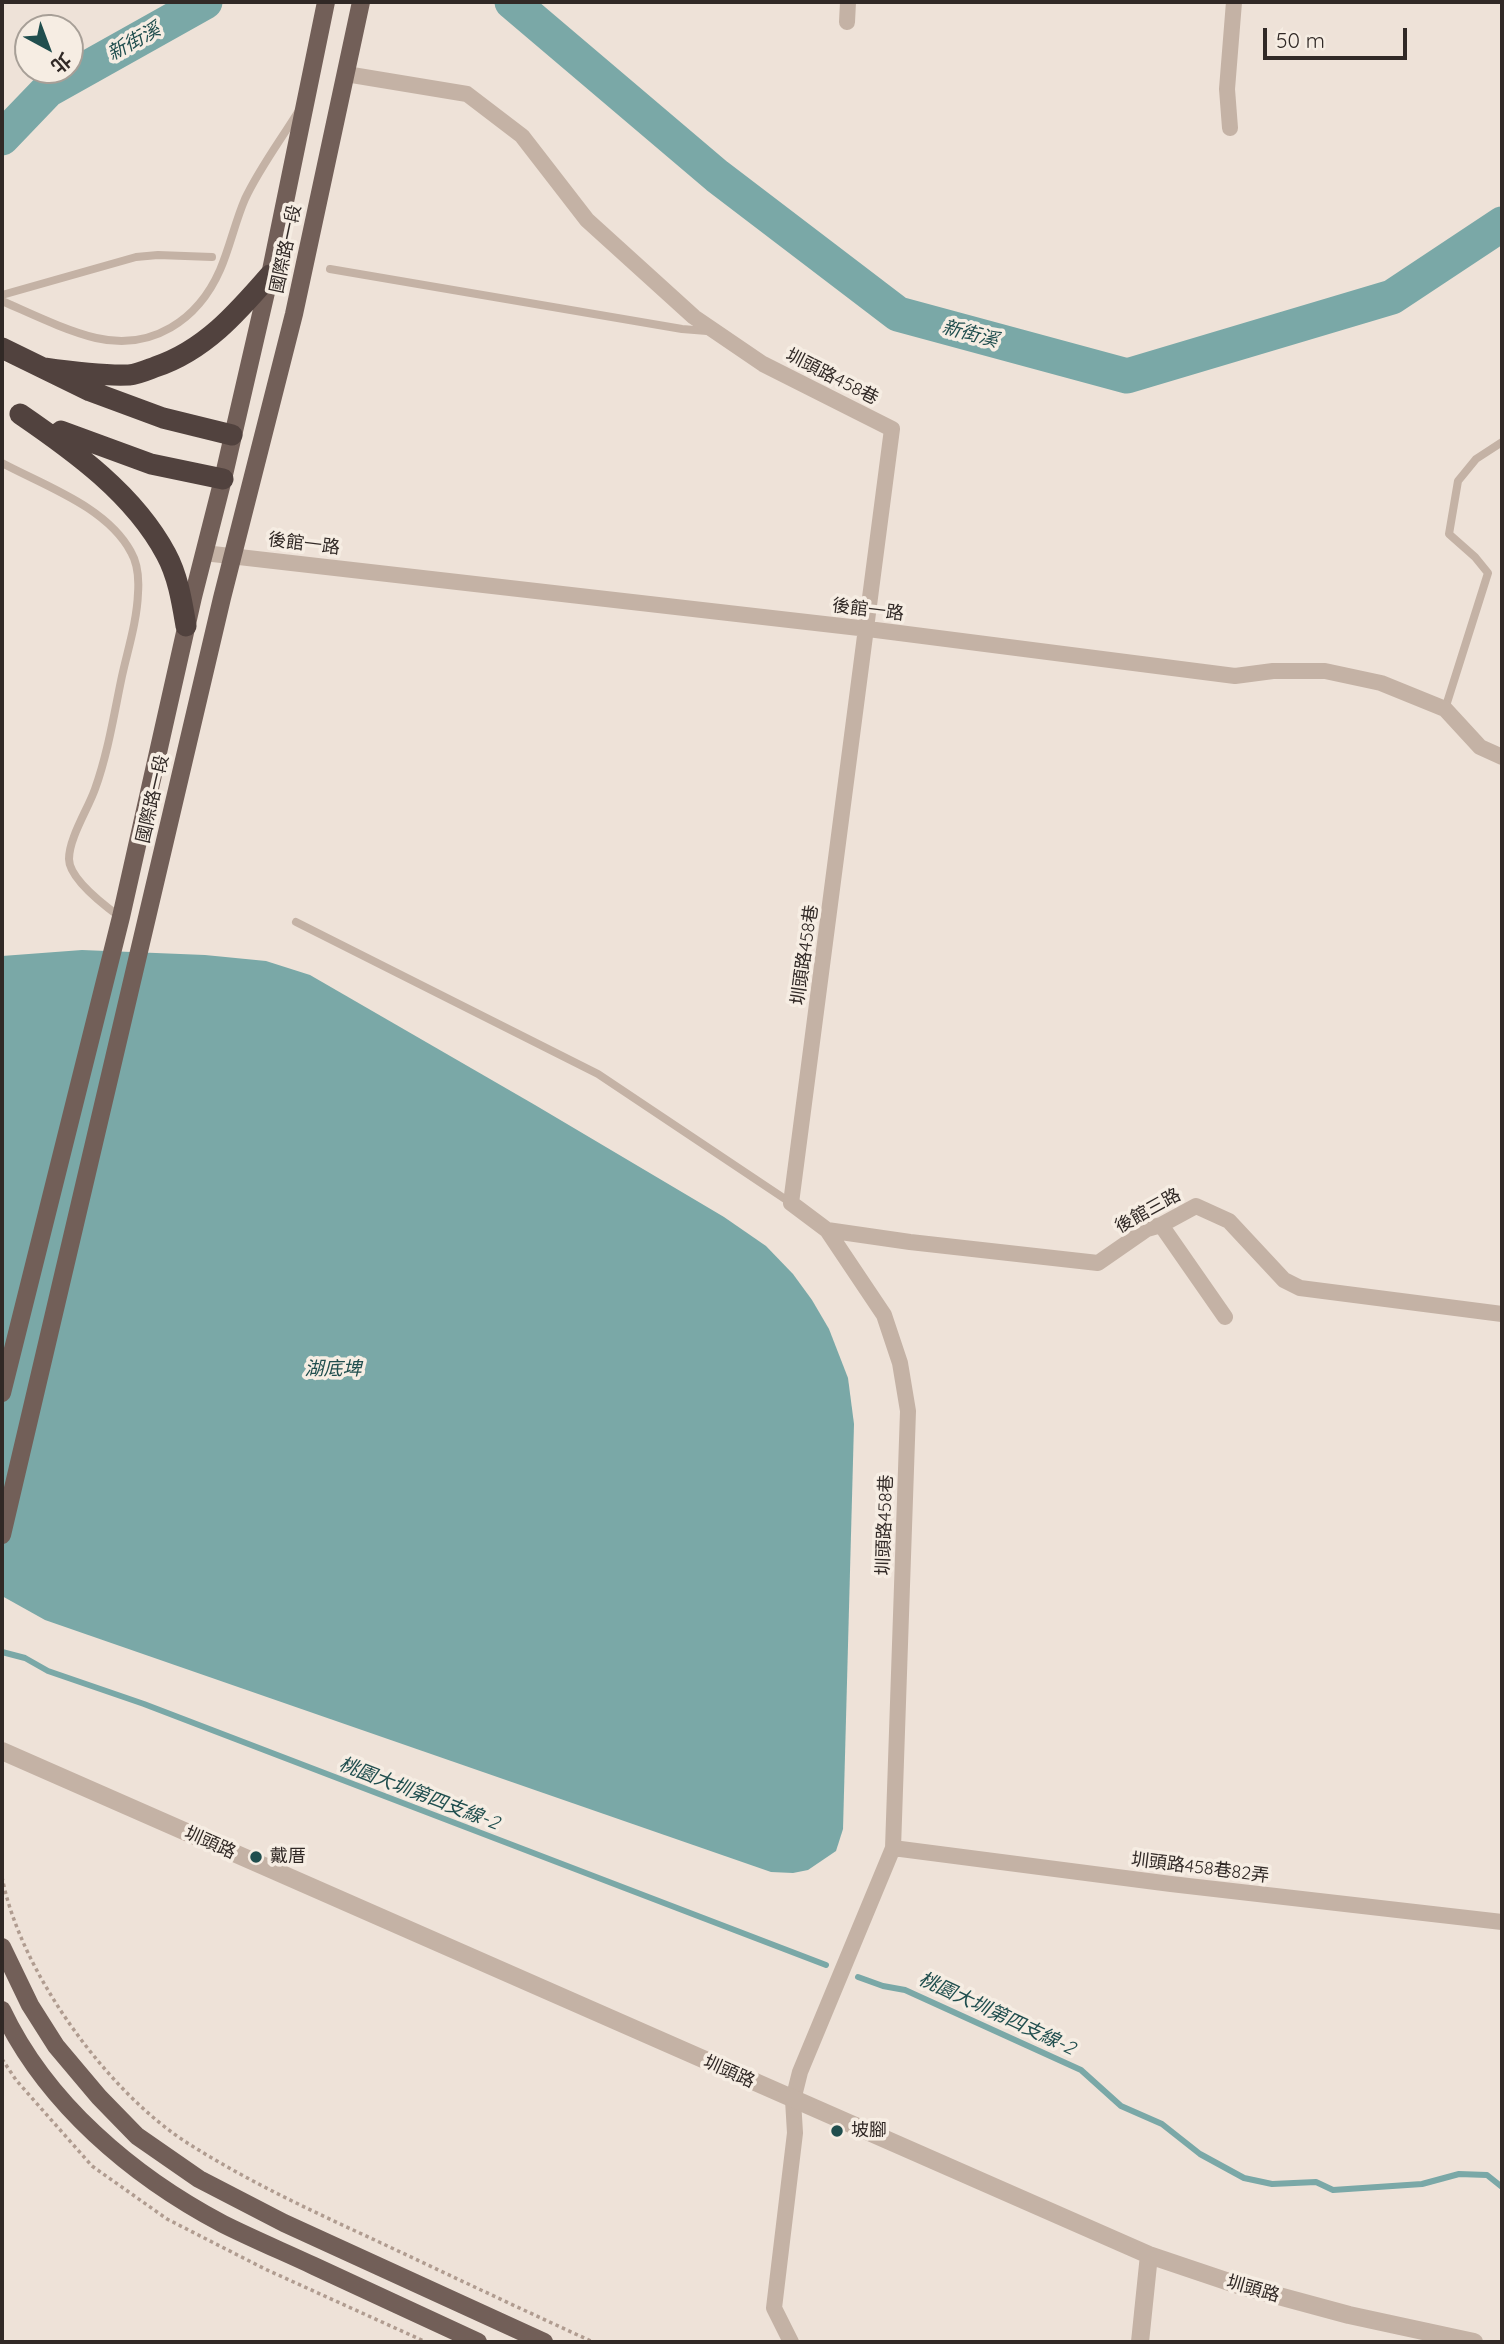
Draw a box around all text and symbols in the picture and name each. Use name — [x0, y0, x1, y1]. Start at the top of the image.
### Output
north arrow — [14, 14, 84, 84]
scale bar — [1266, 14, 1410, 58]
water label: 新街溪 — [104, 18, 164, 66]
text: 50 m — [1276, 27, 1325, 53]
text: 北 — [46, 48, 77, 79]
street label: 國際路一段 — [266, 203, 306, 295]
water label: 新街溪 — [940, 316, 1000, 352]
street label: 圳頭路458巷 — [782, 344, 882, 410]
street label: 後館一路 — [267, 529, 341, 559]
street label: 後館一路 — [831, 595, 905, 625]
street label: 國際路一段 — [132, 753, 174, 845]
street label: 圳頭路458巷 — [787, 903, 823, 1007]
street label: 後館三路 — [1111, 1184, 1185, 1238]
water label: 湖底埤 — [305, 1358, 361, 1380]
street label: 圳頭路458巷 — [872, 1474, 898, 1576]
water label: 桃園大圳第四支線-2 — [336, 1753, 502, 1835]
street label: 圳頭路 — [181, 1822, 239, 1864]
place label: 戴厝 — [270, 1846, 306, 1868]
marker: 戴厝 — [248, 1849, 264, 1865]
street label: 圳頭路458巷82弄 — [1130, 1849, 1270, 1887]
water label: 桃園大圳第四支線-2 — [915, 1968, 1079, 2060]
street label: 圳頭路 — [700, 2051, 758, 2093]
place label: 坡腳 — [851, 2120, 887, 2142]
marker: 坡腳 — [829, 2123, 845, 2139]
street label: 圳頭路 — [1224, 2271, 1282, 2307]

